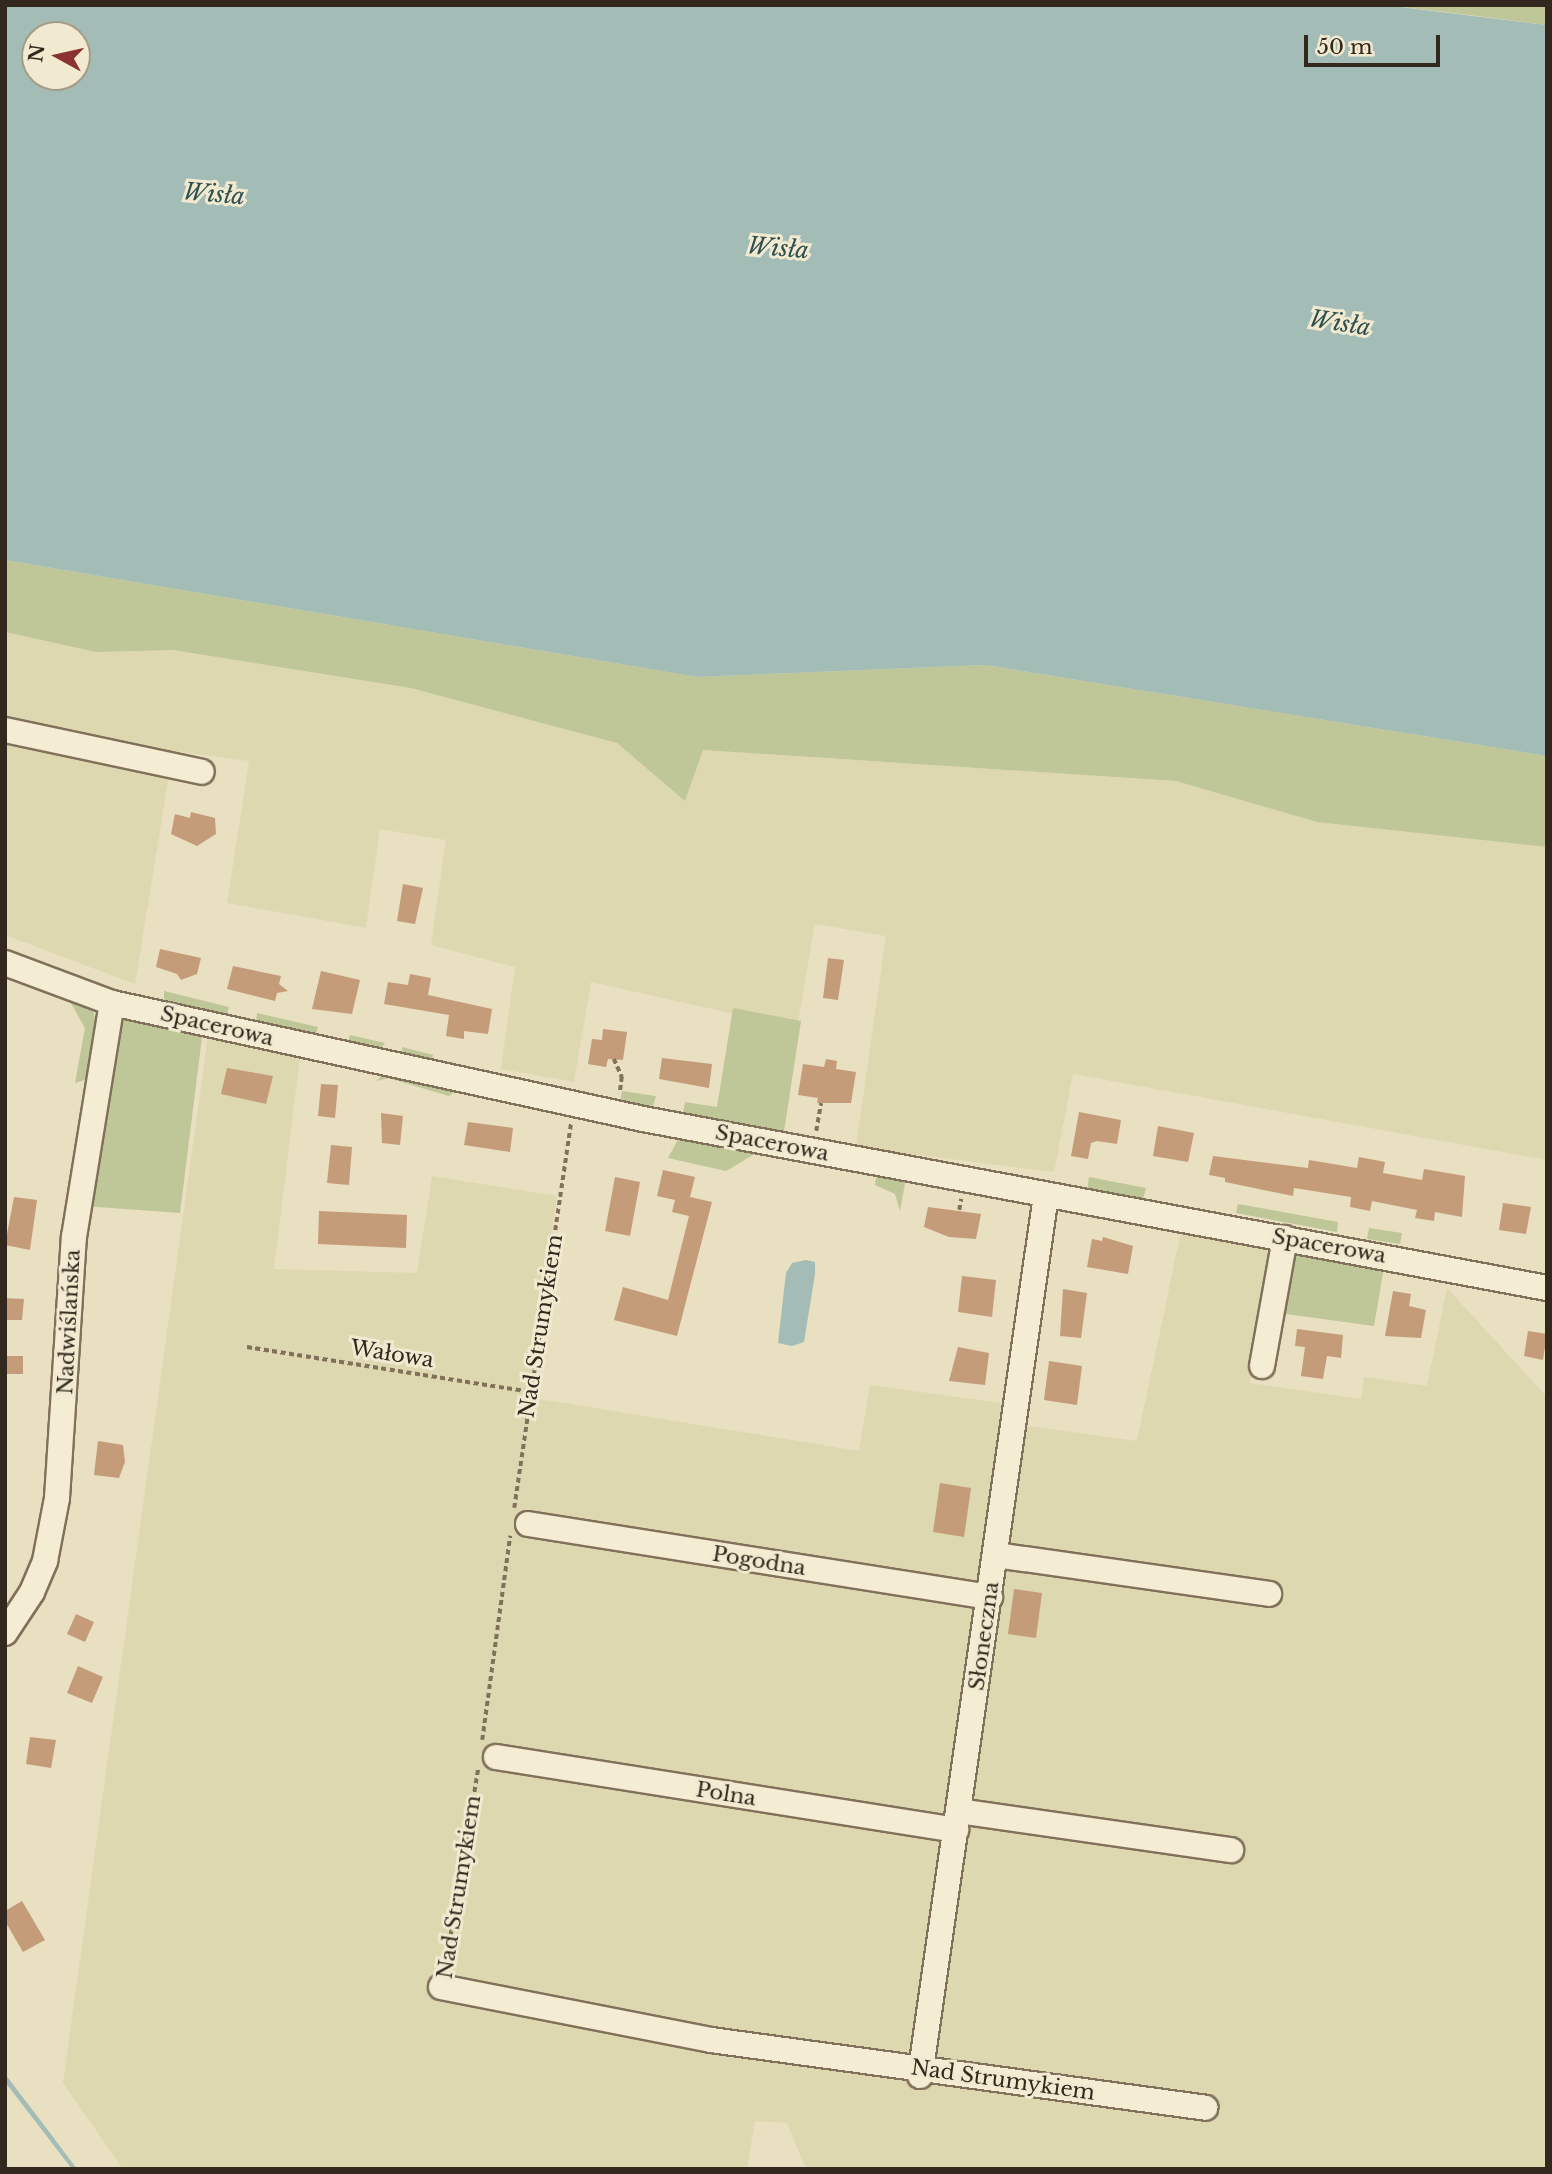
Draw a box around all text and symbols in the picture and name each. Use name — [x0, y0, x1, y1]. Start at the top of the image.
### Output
north arrow — [21, 21, 91, 91]
scale bar — [1307, 21, 1444, 65]
text: 50 m — [1317, 34, 1372, 60]
text: N — [24, 43, 49, 64]
water label: Wisła — [182, 178, 246, 210]
water label: Wisła — [746, 232, 810, 264]
water label: Wisła — [1307, 305, 1373, 341]
street label: Spacerowa — [158, 1001, 276, 1051]
street label: Spacerowa — [713, 1120, 831, 1166]
street label: Spacerowa — [1270, 1224, 1388, 1268]
street label: Nad Strumykiem — [514, 1232, 568, 1420]
street label: Nadwiślańska — [53, 1249, 85, 1395]
street label: Wałowa — [349, 1335, 435, 1373]
street label: Pogodna — [711, 1541, 807, 1581]
street label: Słoneczna — [964, 1580, 1004, 1692]
street label: Polna — [694, 1777, 758, 1811]
street label: Nad Strumykiem — [432, 1793, 486, 1981]
street label: Nad Strumykiem — [909, 2055, 1097, 2105]

